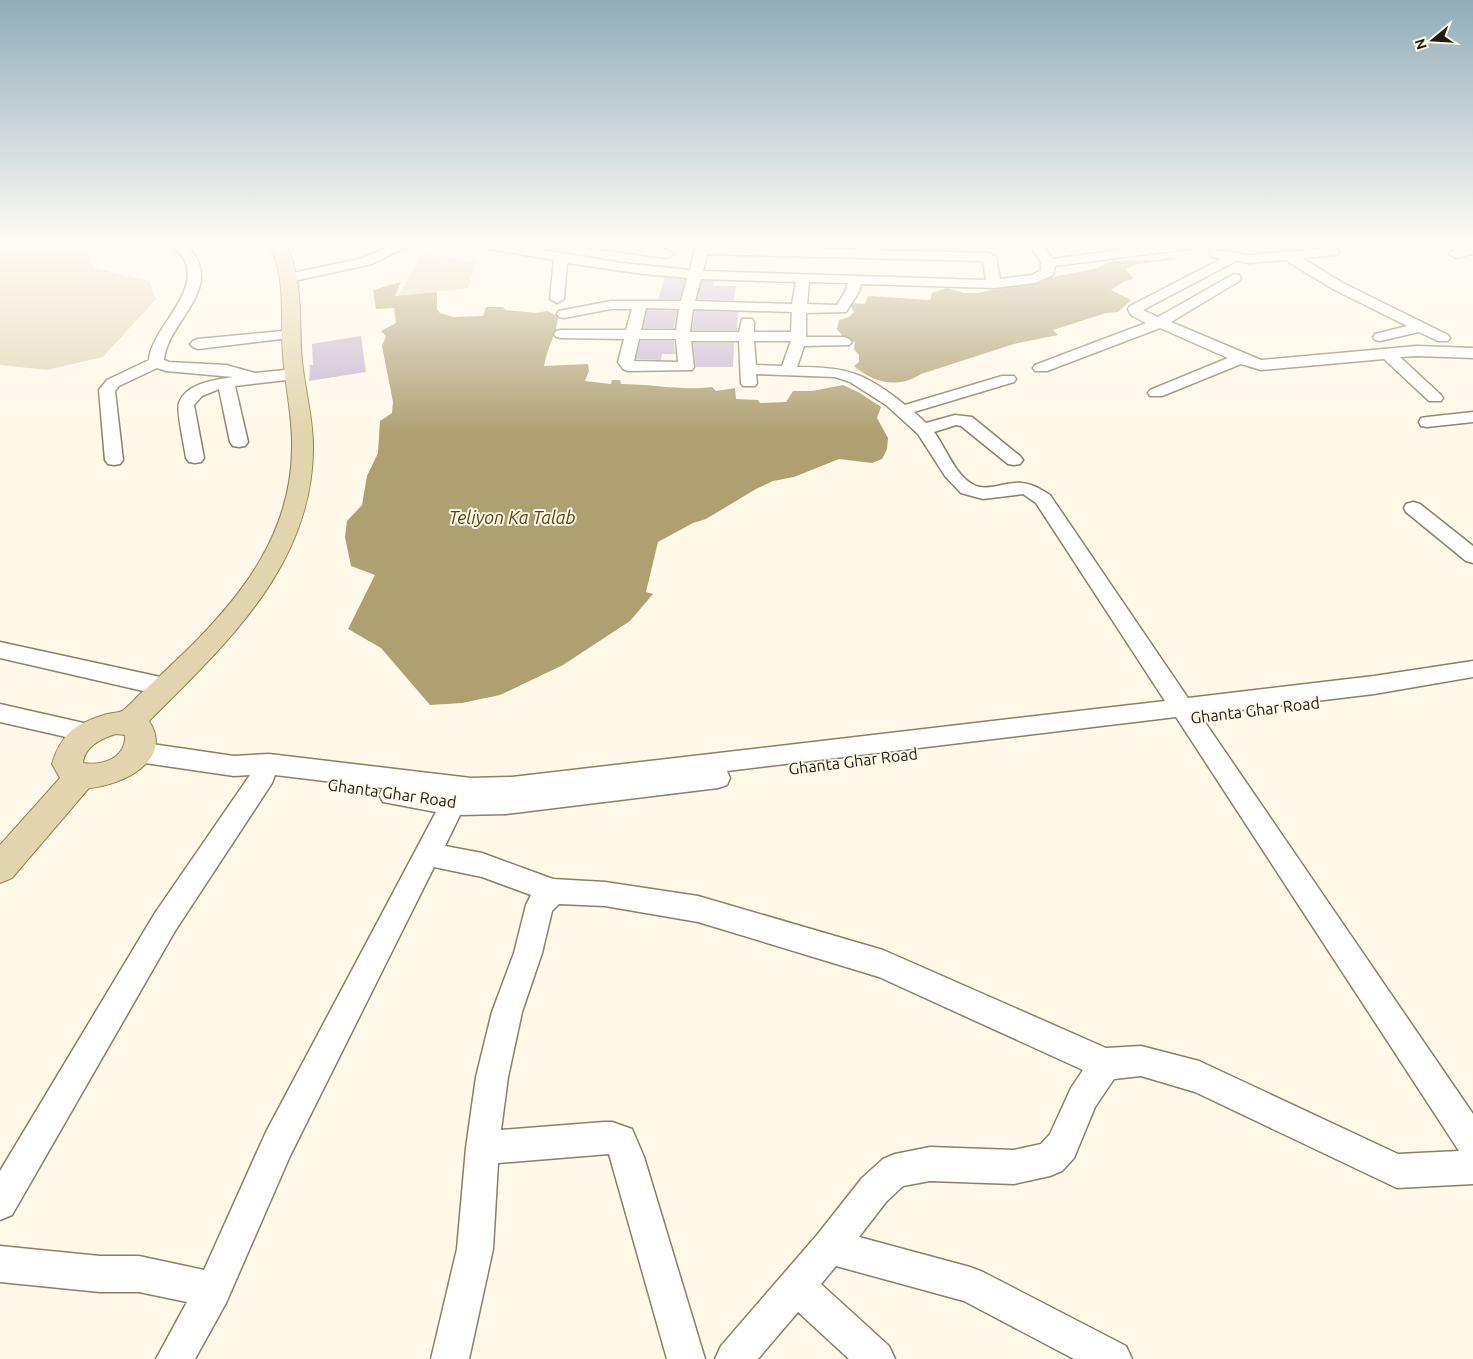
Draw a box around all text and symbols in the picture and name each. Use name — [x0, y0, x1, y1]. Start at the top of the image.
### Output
north arrow — [1408, 15, 1458, 65]
text: N — [1411, 37, 1430, 51]
water label: Teliyon Ka Talab — [449, 507, 576, 527]
street label: Ghanta Ghar Road — [1189, 693, 1321, 727]
street label: Ghanta Ghar Road — [787, 744, 919, 778]
street label: Ghanta Ghar Road — [326, 775, 458, 811]

